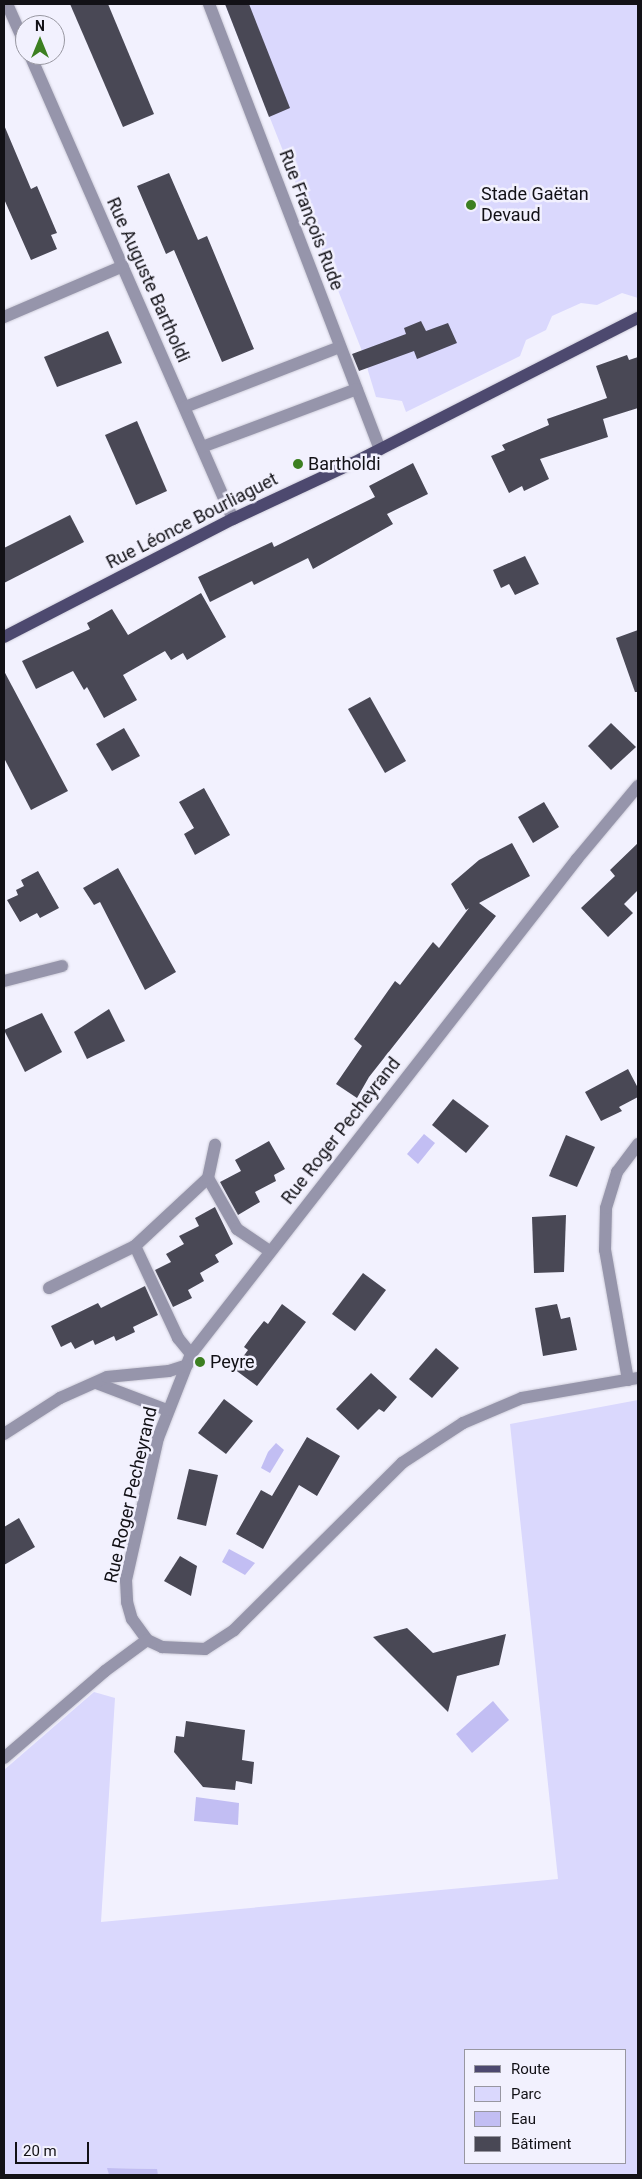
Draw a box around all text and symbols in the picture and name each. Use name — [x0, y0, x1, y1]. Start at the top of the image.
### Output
north arrow — [15, 15, 65, 65]
text: N — [35, 18, 45, 34]
street label: Rue François Rude — [274, 147, 348, 293]
place label: Stade Gaëtan Devaud — [481, 184, 589, 226]
street label: Rue Auguste Bartholdi — [102, 194, 194, 366]
marker: Stade Gaëtan Devaud — [465, 199, 477, 211]
place label: Bartholdi — [308, 453, 381, 475]
marker: Bartholdi — [292, 458, 304, 470]
street label: Rue Léonce Bourliaguet — [103, 468, 281, 574]
street label: Rue Roger Pecheyrand — [277, 1053, 405, 1209]
place label: Peyre — [210, 1351, 255, 1373]
marker: Peyre — [194, 1356, 206, 1368]
street label: Rue Roger Pecheyrand — [100, 1405, 162, 1585]
legend — [464, 2049, 627, 2164]
text: Route — [511, 2060, 550, 2078]
text: Parc — [511, 2085, 541, 2103]
text: Eau — [511, 2110, 536, 2128]
scale bar — [18, 2132, 91, 2164]
text: Bâtiment — [511, 2135, 571, 2153]
text: 20 m — [23, 2142, 57, 2160]

